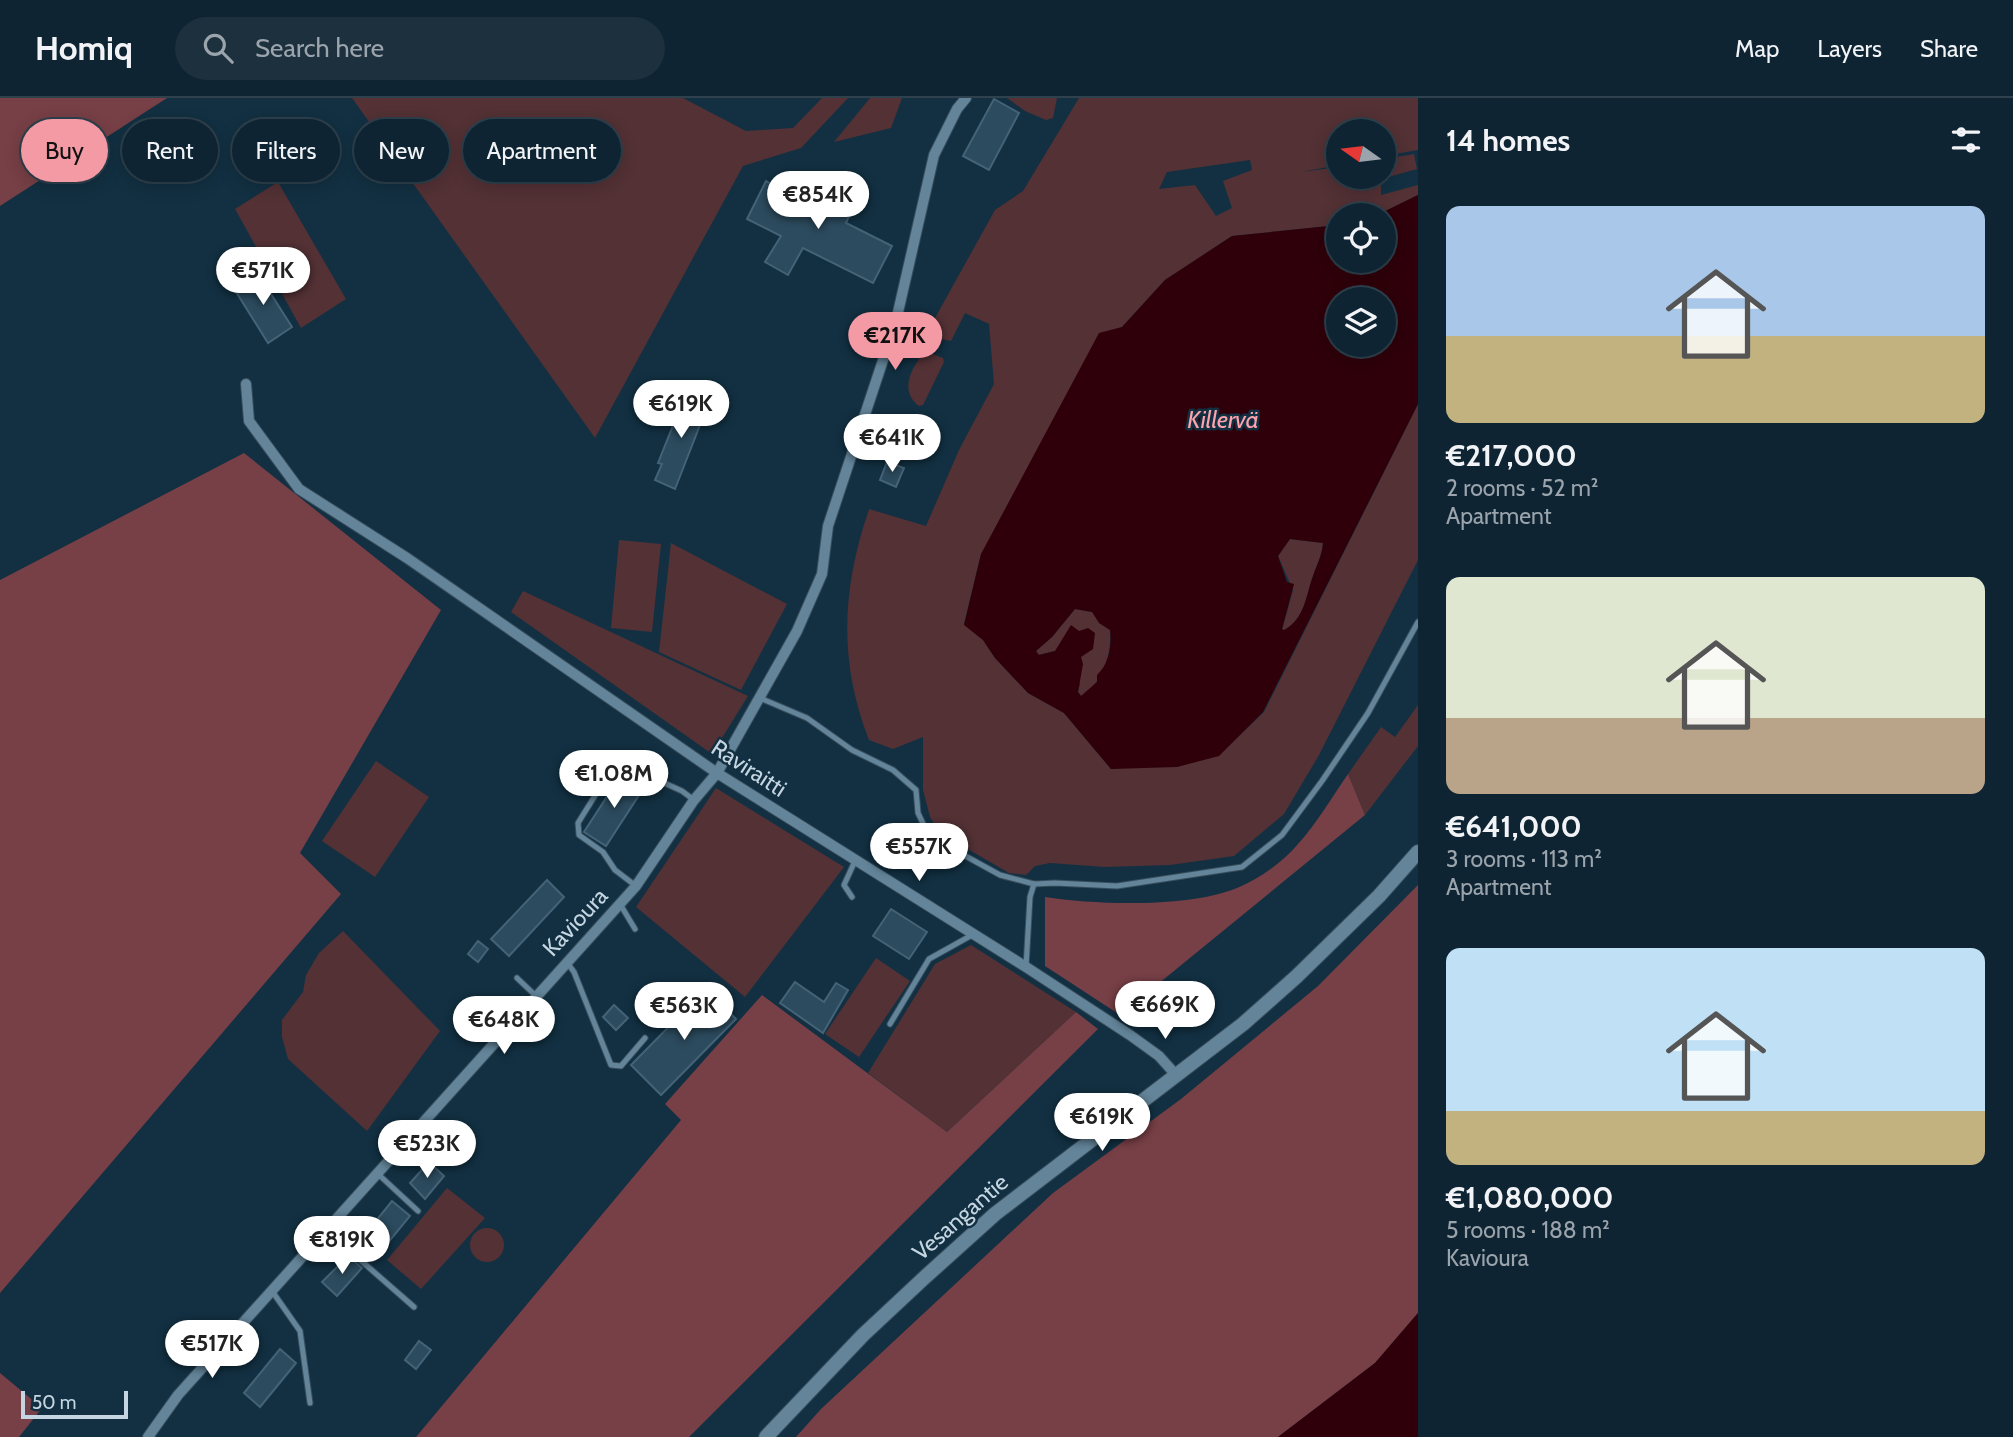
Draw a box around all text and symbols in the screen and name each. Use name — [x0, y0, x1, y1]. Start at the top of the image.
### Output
search box — [175, 17, 665, 80]
text: Homiq — [35, 28, 133, 68]
icon: search — [199, 29, 237, 67]
text: Search here — [255, 32, 384, 64]
text: Map — [1735, 34, 1779, 63]
text: Layers — [1817, 34, 1882, 63]
text: Share — [1920, 34, 1978, 63]
chip: Buy — [21, 119, 108, 182]
chip: Rent — [122, 119, 218, 182]
chip: Filters — [232, 119, 340, 182]
chip: New — [354, 119, 449, 182]
chip: Apartment — [463, 119, 621, 182]
north arrow — [1326, 119, 1396, 189]
map controls — [1326, 119, 1396, 357]
icon: filters — [1947, 121, 1985, 159]
text: 14 homes — [1446, 122, 1570, 159]
pin: €854K — [769, 172, 867, 231]
text: €854K — [783, 180, 853, 208]
button: locate — [1326, 203, 1396, 273]
pin: €571K — [214, 248, 312, 307]
icon: home — [1653, 251, 1779, 377]
text: €571K — [232, 256, 294, 284]
button: layers — [1326, 287, 1396, 357]
pin: €217K — [846, 313, 944, 372]
text: €217K — [864, 321, 926, 349]
pin: €619K — [632, 380, 730, 440]
text: €619K — [649, 389, 713, 417]
water label: Killervä — [1187, 405, 1259, 434]
pin: €641K — [843, 414, 941, 474]
text: €641K — [860, 423, 924, 451]
text: €217,000 — [1446, 437, 1577, 474]
text: 2 rooms · 52 m² — [1446, 474, 1599, 502]
text: Apartment — [1446, 502, 1551, 530]
icon: home — [1653, 622, 1779, 748]
street label: Raviraitti — [706, 733, 792, 803]
pin: €1.08M — [557, 750, 671, 810]
text: €1.08M — [575, 759, 653, 787]
text: €641,000 — [1446, 808, 1582, 845]
pin: €557K — [870, 824, 968, 883]
text: €557K — [886, 832, 952, 860]
text: 3 rooms · 113 m² — [1446, 845, 1602, 873]
text: Apartment — [1446, 873, 1551, 901]
street label: Kavioura — [537, 882, 613, 962]
pin: €563K — [635, 982, 733, 1042]
pin: €669K — [1116, 982, 1214, 1041]
text: €669K — [1131, 990, 1199, 1018]
text: €563K — [651, 991, 717, 1019]
icon: home — [1653, 993, 1779, 1119]
pin: €648K — [455, 996, 553, 1056]
text: €648K — [469, 1005, 539, 1033]
pin: €619K — [1053, 1094, 1151, 1153]
text: €619K — [1070, 1102, 1134, 1130]
pin: €523K — [378, 1121, 476, 1180]
text: €523K — [394, 1129, 460, 1157]
street label: Vesangantie — [907, 1168, 1014, 1266]
text: €1,080,000 — [1446, 1179, 1613, 1216]
pin: €819K — [293, 1216, 391, 1276]
text: 5 rooms · 188 m² — [1446, 1216, 1610, 1244]
text: €819K — [310, 1225, 374, 1253]
text: Kavioura — [1446, 1244, 1529, 1272]
pin: €517K — [163, 1320, 261, 1380]
text: €517K — [181, 1329, 243, 1357]
scale bar — [21, 1388, 128, 1420]
text: 50 m — [32, 1391, 76, 1414]

